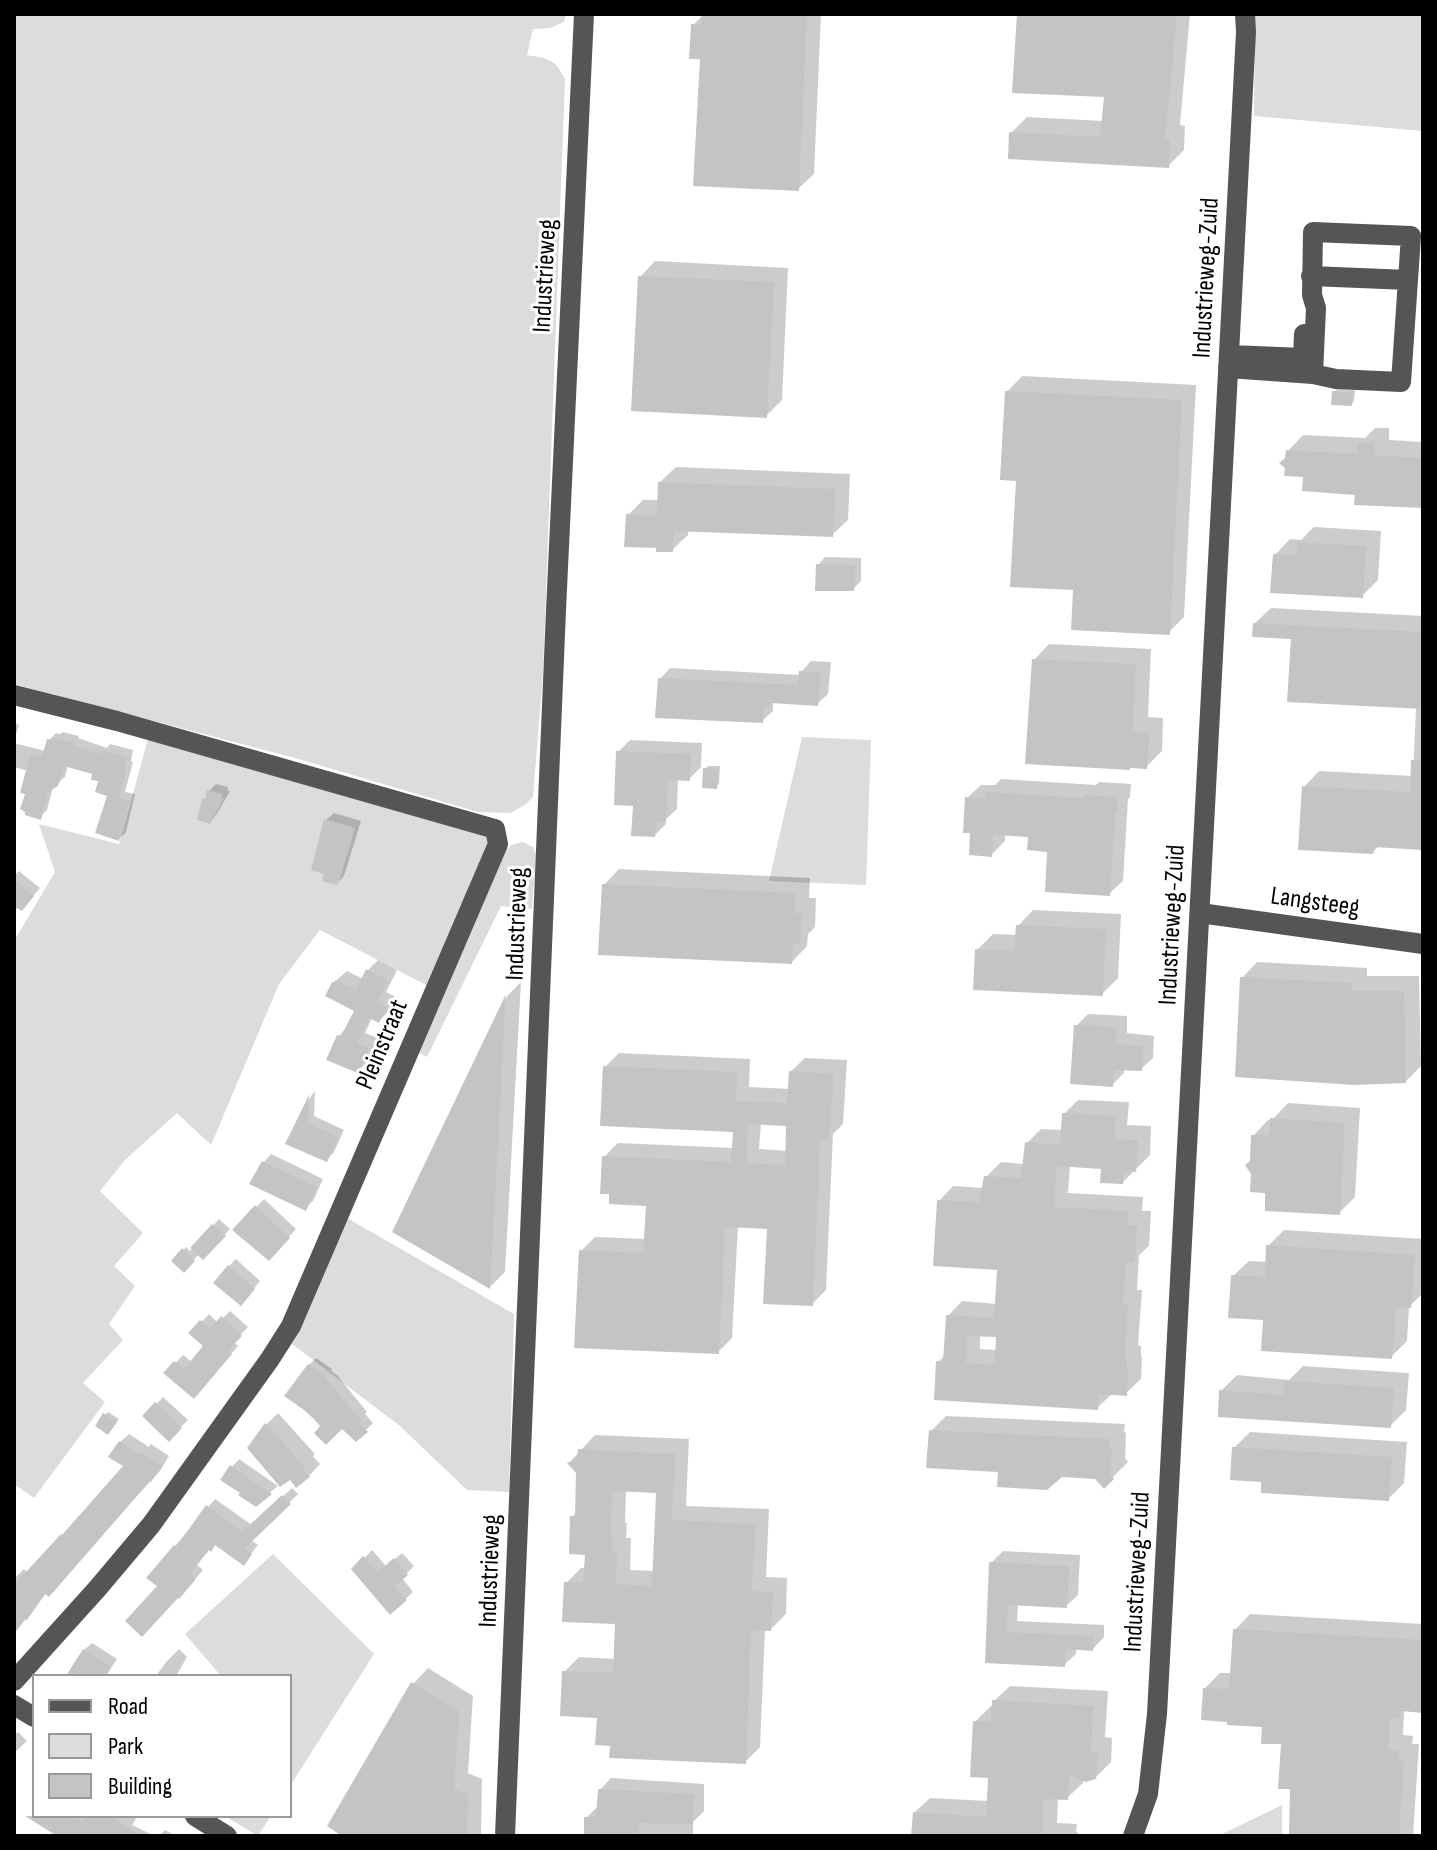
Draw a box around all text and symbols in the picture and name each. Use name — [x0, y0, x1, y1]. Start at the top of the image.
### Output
street label: Industrieweg-Zuid — [1187, 197, 1227, 359]
street label: Industrieweg — [527, 219, 565, 333]
street label: Industrieweg-Zuid — [1153, 844, 1193, 1006]
street label: Industrieweg — [500, 867, 536, 981]
street label: Langsteeg — [1269, 881, 1361, 925]
street label: Pleinstraat — [350, 995, 416, 1095]
street label: Industrieweg-Zuid — [1118, 1491, 1158, 1653]
street label: Industrieweg — [473, 1514, 509, 1628]
legend — [32, 1674, 292, 1818]
text: Road — [108, 1692, 148, 1721]
text: Park — [108, 1732, 143, 1761]
text: Building — [108, 1772, 172, 1801]

